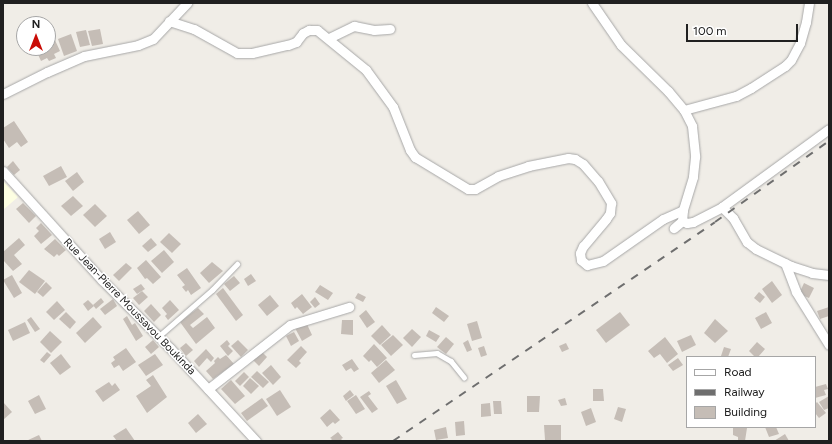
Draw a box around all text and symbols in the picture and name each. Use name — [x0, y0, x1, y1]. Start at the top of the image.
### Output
north arrow — [16, 16, 56, 56]
scale bar — [688, 16, 800, 42]
text: N — [32, 18, 40, 31]
text: 100 m — [693, 24, 727, 38]
street label: Rue Jean-Pierre Moussavou Boukinda — [60, 236, 198, 378]
legend — [686, 356, 816, 428]
text: Road — [724, 365, 752, 379]
text: Railway — [724, 385, 765, 399]
text: Building — [724, 405, 767, 419]

